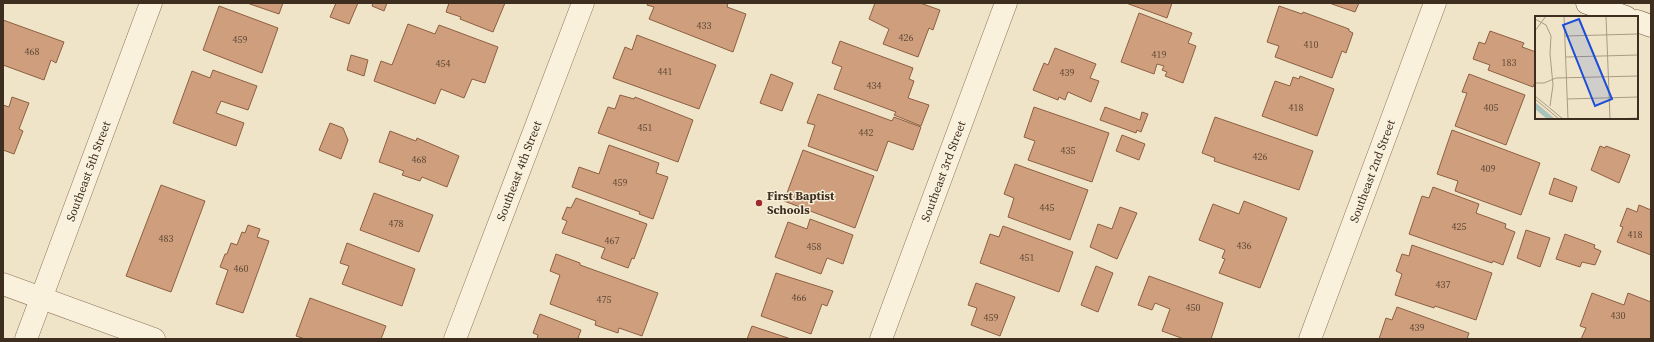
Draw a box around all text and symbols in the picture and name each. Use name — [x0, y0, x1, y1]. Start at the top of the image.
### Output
inset map — [1535, 16, 1638, 119]
house number: 433 — [697, 19, 712, 32]
house number: 426 — [899, 31, 914, 44]
house number: 459 — [233, 33, 248, 46]
house number: 410 — [1304, 38, 1319, 51]
house number: 468 — [25, 45, 40, 58]
house number: 419 — [1152, 48, 1167, 61]
house number: 183 — [1502, 56, 1517, 69]
house number: 454 — [436, 57, 451, 70]
house number: 441 — [658, 65, 673, 78]
house number: 439 — [1060, 66, 1075, 79]
house number: 434 — [867, 79, 882, 92]
house number: 418 — [1289, 101, 1304, 114]
house number: 405 — [1484, 101, 1499, 114]
street label: Southeast 2nd Street — [1346, 117, 1399, 225]
street label: Southeast 4th Street — [493, 118, 545, 223]
street label: Southeast 3rd Street — [917, 118, 970, 224]
street label: Southeast 5th Street — [62, 119, 114, 224]
house number: 451 — [638, 121, 653, 134]
house number: 442 — [859, 126, 874, 139]
house number: 435 — [1061, 144, 1076, 157]
house number: 426 — [1253, 150, 1268, 163]
house number: 468 — [412, 153, 427, 166]
house number: 409 — [1481, 162, 1496, 175]
house number: 459 — [613, 176, 628, 189]
place label: First Baptist Schools — [767, 188, 835, 218]
marker: First Baptist Schools — [754, 198, 764, 208]
house number: 445 — [1040, 201, 1055, 214]
house number: 478 — [389, 217, 404, 230]
house number: 425 — [1452, 220, 1467, 233]
house number: 418 — [1628, 228, 1643, 241]
house number: 483 — [159, 232, 174, 245]
house number: 467 — [605, 234, 620, 247]
house number: 436 — [1237, 239, 1252, 252]
house number: 458 — [807, 240, 822, 253]
house number: 451 — [1020, 251, 1035, 264]
house number: 460 — [234, 262, 249, 275]
house number: 437 — [1436, 278, 1451, 291]
house number: 466 — [792, 291, 807, 304]
house number: 475 — [597, 293, 612, 306]
house number: 450 — [1186, 301, 1201, 314]
house number: 430 — [1611, 309, 1626, 322]
house number: 459 — [984, 311, 999, 324]
house number: 439 — [1410, 321, 1425, 334]

